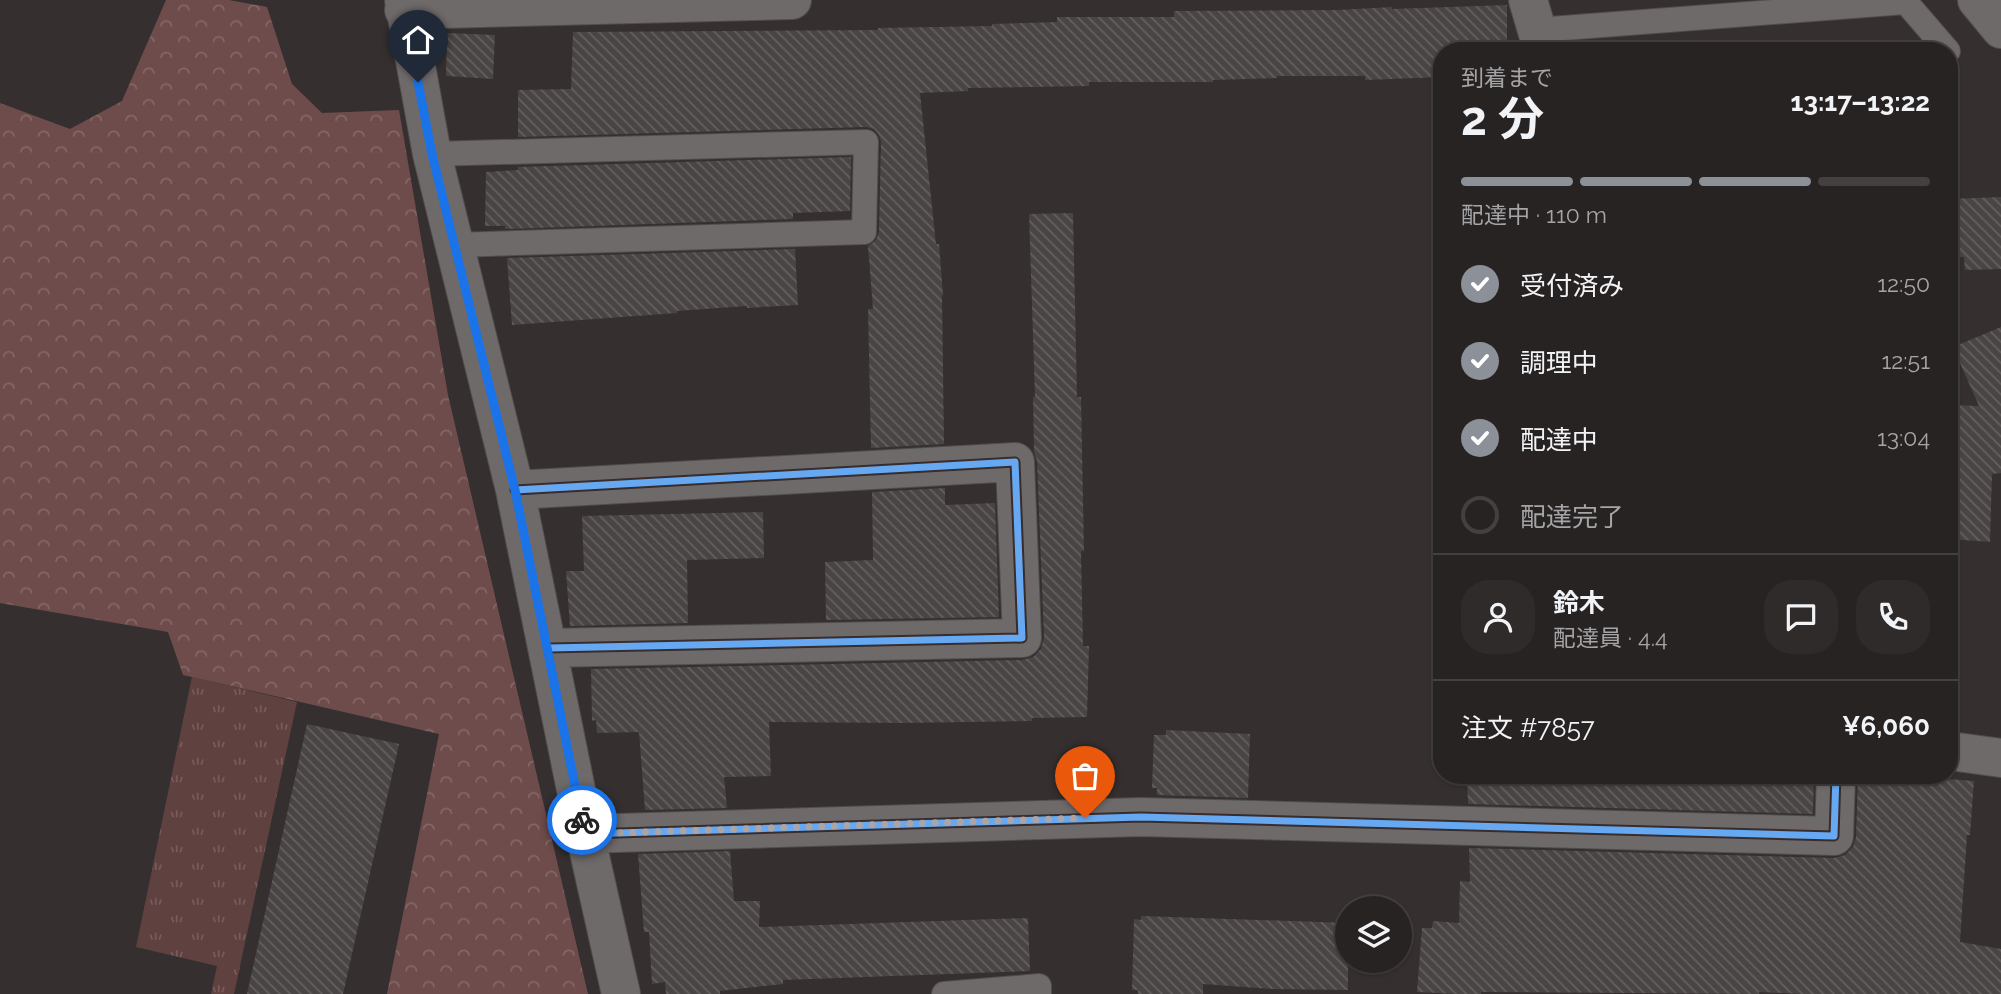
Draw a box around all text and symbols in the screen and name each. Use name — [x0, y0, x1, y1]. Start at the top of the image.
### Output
pin — [388, 10, 448, 82]
icon: home — [399, 21, 437, 59]
text: 到着まで — [1461, 64, 1553, 91]
text: 13:17–13:22 — [1791, 87, 1930, 117]
text: 2 分 — [1461, 92, 1544, 146]
text: 配達中 · 110 m — [1461, 201, 1607, 228]
icon: check — [1461, 265, 1499, 303]
text: 12:50 — [1877, 270, 1930, 297]
text: 受付済み — [1520, 271, 1624, 301]
icon: check — [1461, 342, 1499, 380]
text: 12:51 — [1881, 347, 1930, 374]
text: 調理中 — [1520, 348, 1598, 378]
icon: check — [1461, 419, 1499, 457]
text: 13:04 — [1877, 424, 1930, 451]
text: 配達中 — [1520, 425, 1598, 455]
text: 配達完了 — [1520, 502, 1624, 532]
button: person — [1461, 580, 1535, 654]
button: chat — [1764, 580, 1838, 654]
button: phone — [1856, 580, 1930, 654]
text: 鈴木 — [1553, 588, 1605, 618]
text: 配達員 · 4.4 — [1553, 624, 1668, 651]
text: ¥6,060 — [1842, 711, 1930, 741]
text: 注文 #7857 — [1461, 713, 1595, 743]
pin — [1055, 746, 1115, 818]
icon: bag — [1066, 757, 1104, 795]
courier — [547, 785, 617, 855]
icon: bike — [563, 801, 601, 839]
map controls — [1335, 896, 1412, 973]
button: layers — [1335, 896, 1412, 973]

